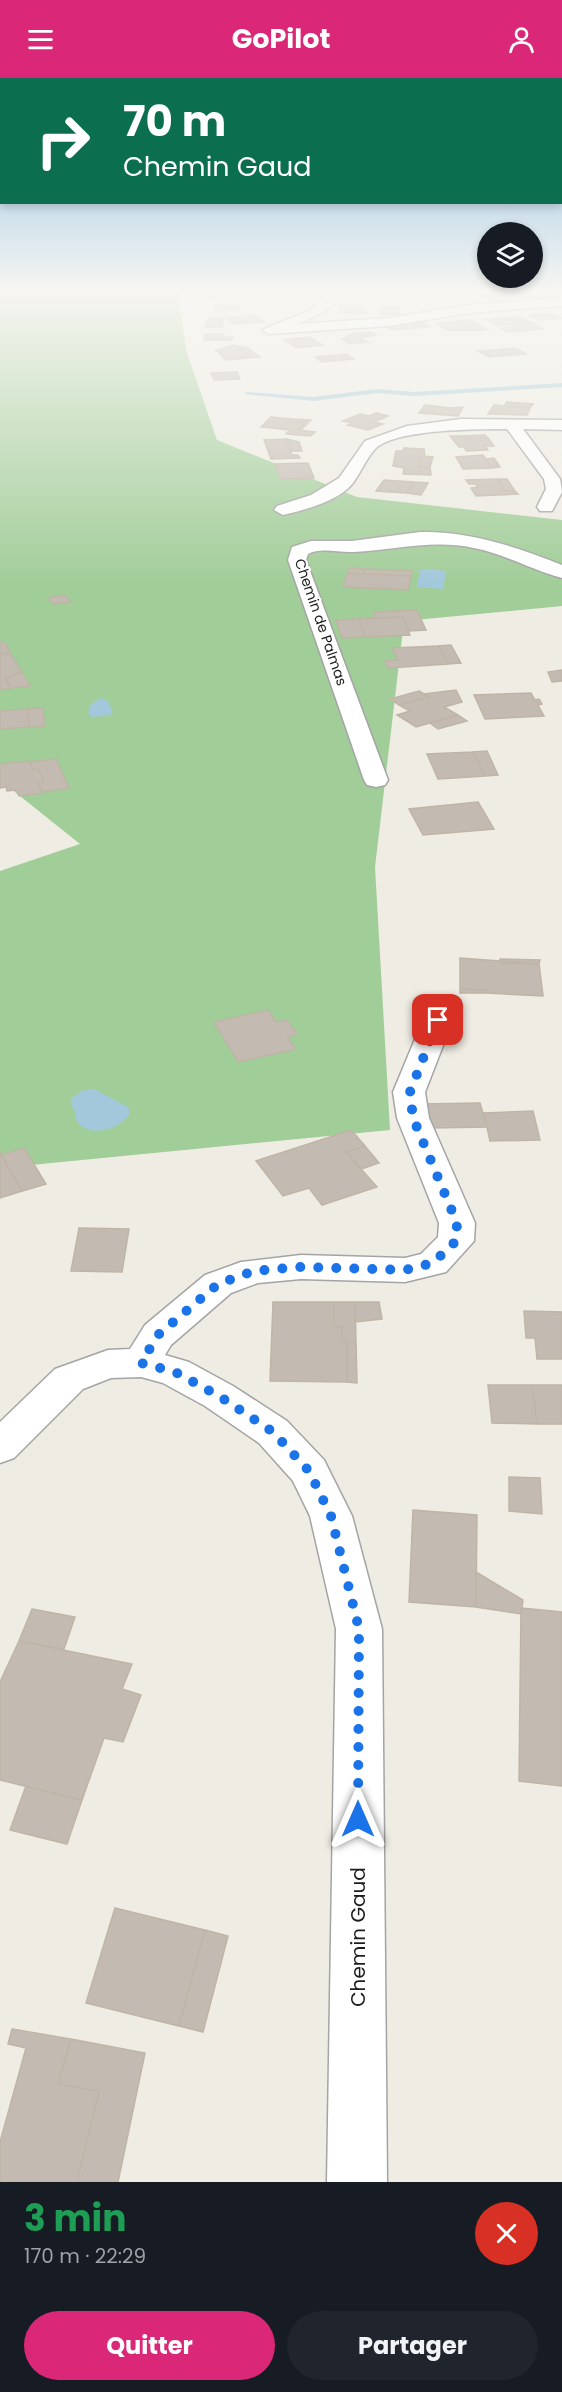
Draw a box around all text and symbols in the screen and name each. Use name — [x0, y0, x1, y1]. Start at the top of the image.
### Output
text: GoPilot — [232, 20, 330, 57]
icon: menu — [24, 23, 57, 56]
icon: person — [505, 23, 538, 56]
text: 70 m — [123, 92, 226, 151]
icon: right — [24, 102, 102, 180]
text: Chemin Gaud — [123, 148, 312, 185]
map controls — [477, 222, 543, 288]
button: layers — [477, 222, 543, 288]
street label: Chemin de Palmas — [290, 556, 352, 688]
pin — [412, 994, 463, 1045]
icon: arrive — [421, 1003, 454, 1036]
position arrow — [326, 1787, 390, 1851]
street label: Chemin Gaud — [344, 1867, 372, 2007]
text: 3 min — [24, 2193, 126, 2244]
button: close — [475, 2202, 538, 2265]
text: 170 m · 22:29 — [24, 2242, 146, 2270]
button: Quitter — [24, 2311, 275, 2380]
button: Partager — [287, 2311, 538, 2380]

